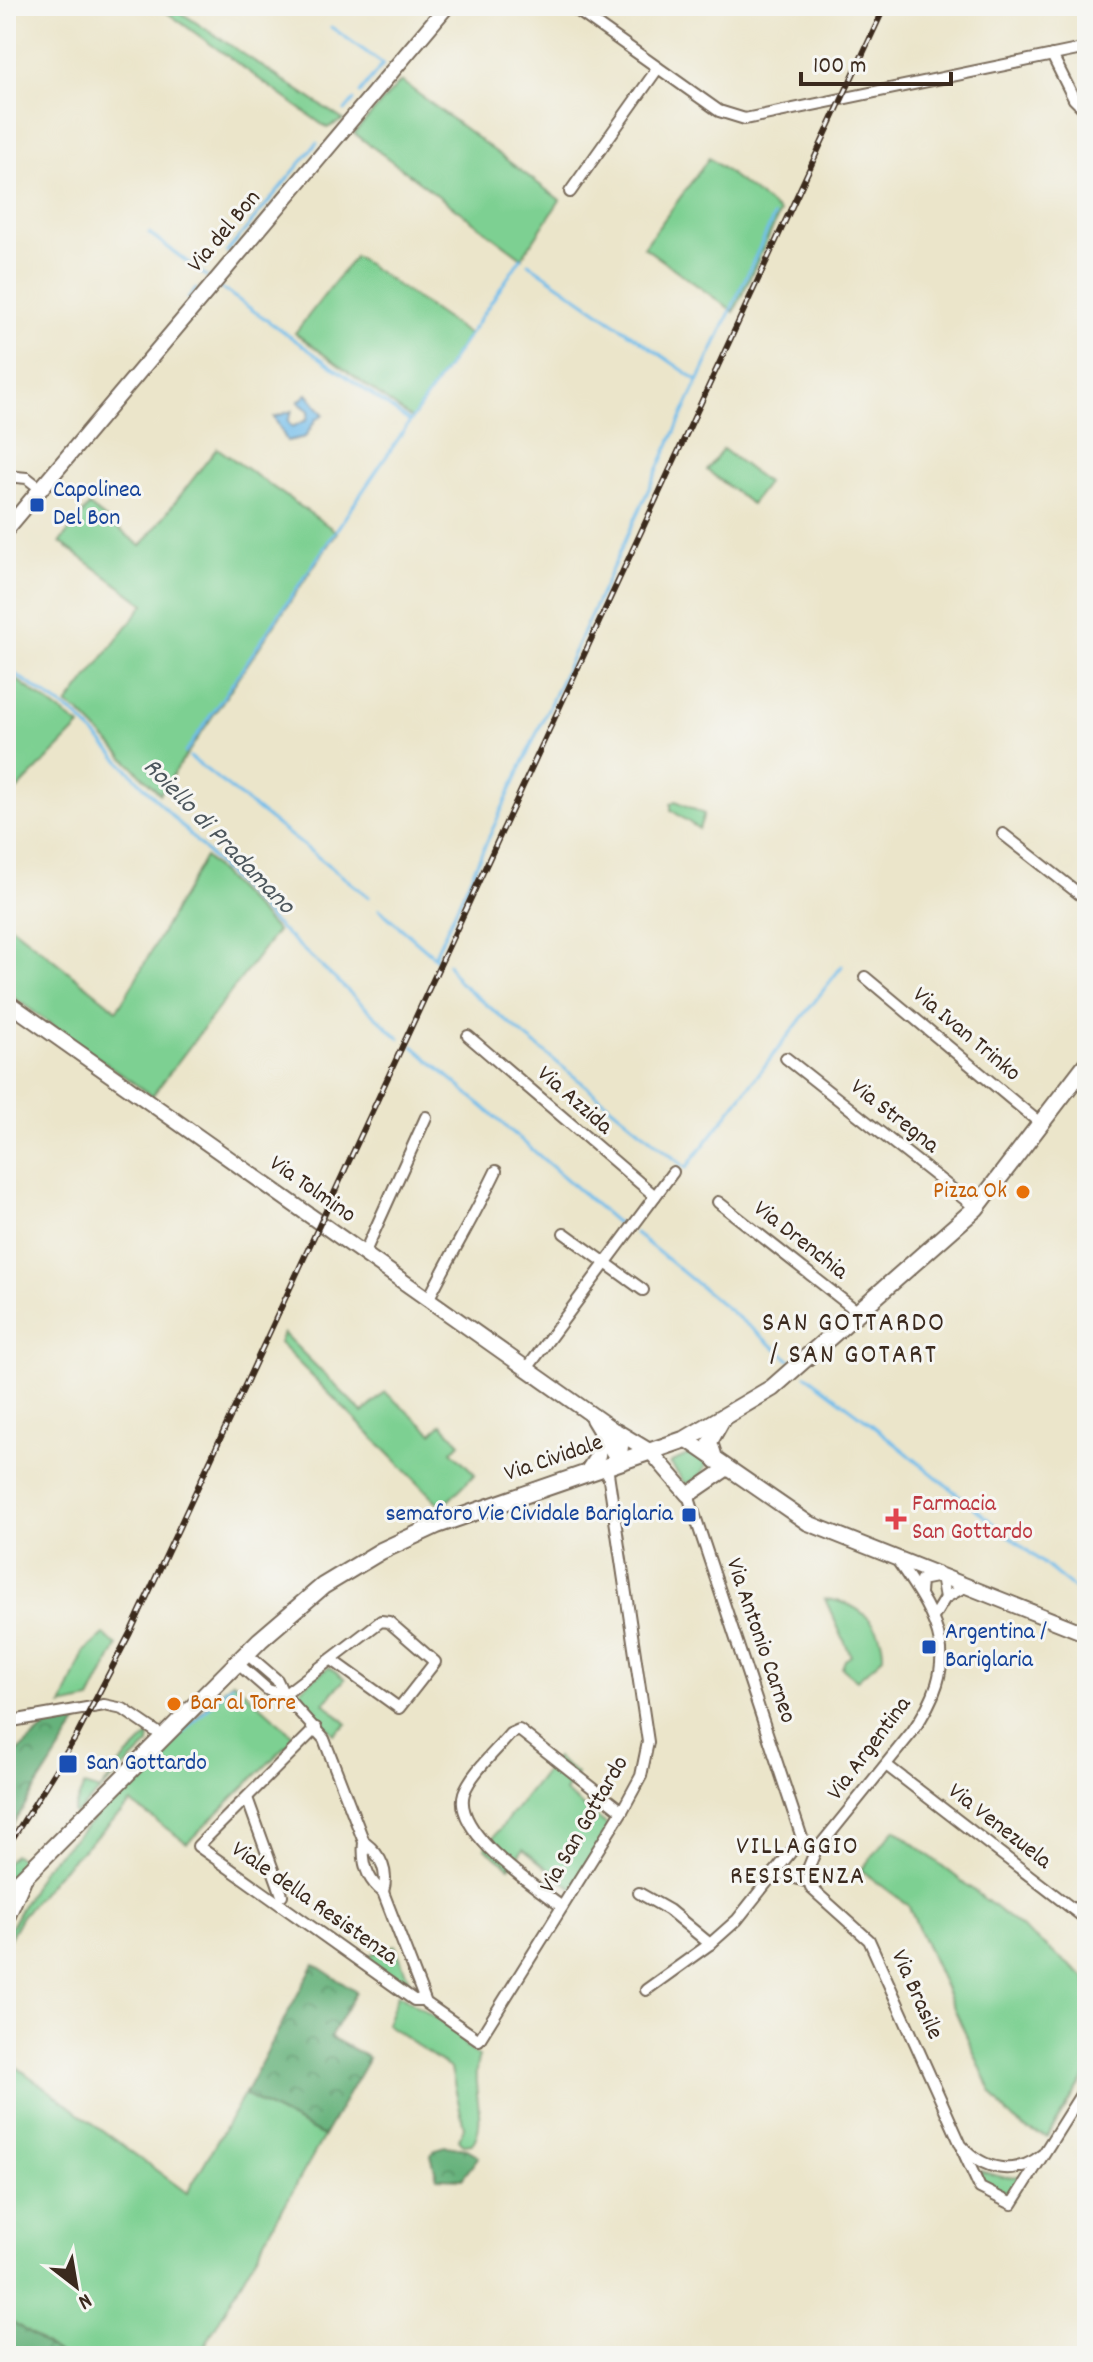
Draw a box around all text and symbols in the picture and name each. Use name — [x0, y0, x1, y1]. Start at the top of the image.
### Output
scale bar — [801, 36, 951, 86]
text: 100 m — [813, 50, 866, 84]
street label: Via del Bon — [180, 183, 270, 281]
place label: Capolinea Del Bon — [53, 474, 142, 536]
marker: Capolinea Del Bon — [28, 496, 46, 514]
water label: Roiello di Pradamano — [134, 750, 303, 925]
street label: Via Ivan Trinko — [904, 979, 1028, 1091]
street label: Via Azzida — [529, 1058, 620, 1144]
street label: Via Stregna — [842, 1071, 946, 1163]
street label: Via Tolmino — [262, 1148, 362, 1232]
place label: Pizza Ok — [933, 1175, 1007, 1209]
marker: Pizza Ok — [1014, 1183, 1032, 1201]
street label: Via Drenchia — [745, 1193, 855, 1289]
district label: SAN GOTTARDO / SAN GOTART — [762, 1305, 946, 1377]
street label: Via Cividale — [500, 1426, 608, 1492]
place label: Farmacia San Gottardo — [912, 1488, 1033, 1550]
place label: semaforo Vie Cividale Bariglaria — [386, 1498, 674, 1532]
marker: semaforo Vie Cividale Bariglaria — [680, 1506, 698, 1524]
marker: Farmacia San Gottardo — [887, 1510, 905, 1528]
street label: Via Antonio Carneo — [716, 1554, 804, 1728]
place label: Argentina / Bariglaria — [945, 1616, 1047, 1678]
marker: Argentina / Bariglaria — [920, 1638, 938, 1656]
place label: Bar al Torre — [190, 1687, 296, 1721]
street label: Via Argentina — [820, 1689, 921, 1808]
marker: Bar al Torre — [165, 1695, 183, 1713]
place label: San Gottardo — [86, 1747, 207, 1781]
street label: Via San Gottardo — [532, 1750, 638, 1900]
marker: San Gottardo — [57, 1753, 79, 1775]
street label: Via Venezuela — [940, 1776, 1059, 1879]
district label: VILLAGGIO RESISTENZA — [730, 1829, 866, 1896]
street label: Viale della Resistenza — [224, 1834, 405, 1975]
street label: Via Brasile — [881, 1945, 951, 2045]
north arrow — [36, 2246, 116, 2326]
text: N — [72, 2284, 97, 2316]

